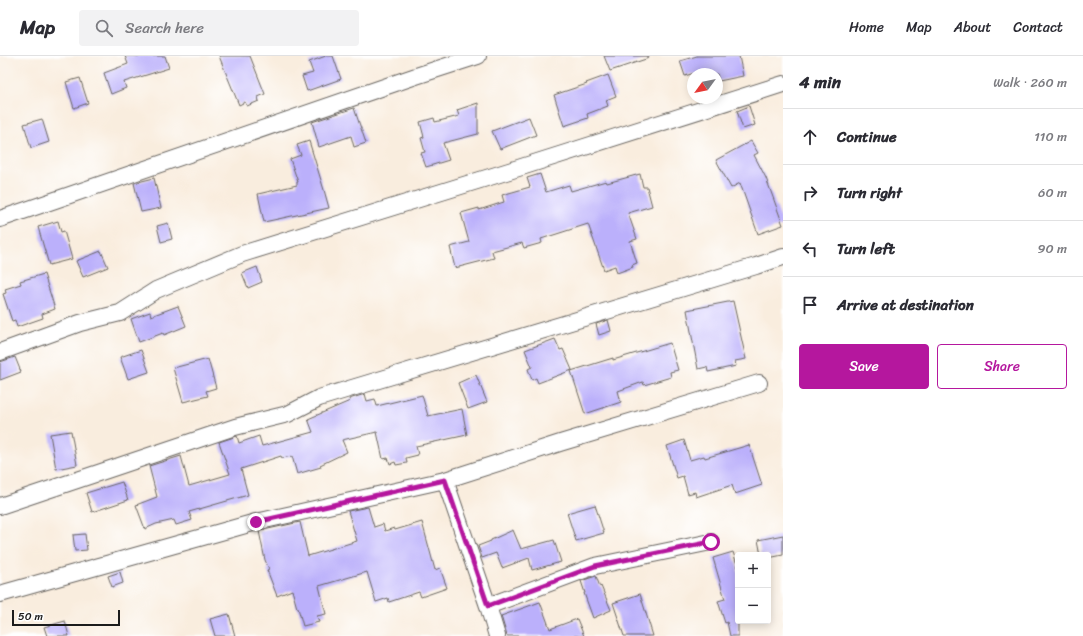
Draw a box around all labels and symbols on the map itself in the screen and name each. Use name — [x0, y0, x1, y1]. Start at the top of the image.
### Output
north arrow — [687, 68, 723, 104]
route end — [247, 513, 265, 531]
route start — [702, 533, 720, 551]
scale bar — [12, 608, 120, 627]

